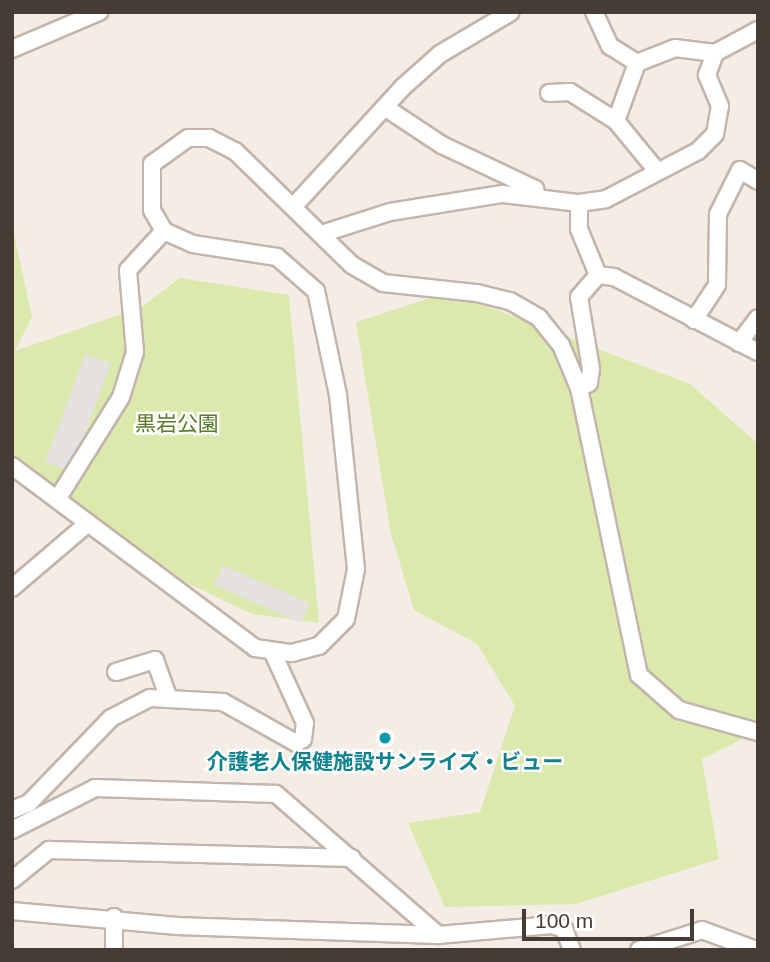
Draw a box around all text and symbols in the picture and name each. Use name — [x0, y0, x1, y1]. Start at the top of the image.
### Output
park label: 黒岩公園 — [135, 411, 219, 437]
marker: 介護老人保健施設サンライズ・ビュー — [377, 730, 393, 746]
place label: 介護老人保健施設サンライズ・ビュー — [207, 749, 563, 775]
scale bar — [525, 895, 696, 939]
text: 100 m — [535, 909, 593, 932]

